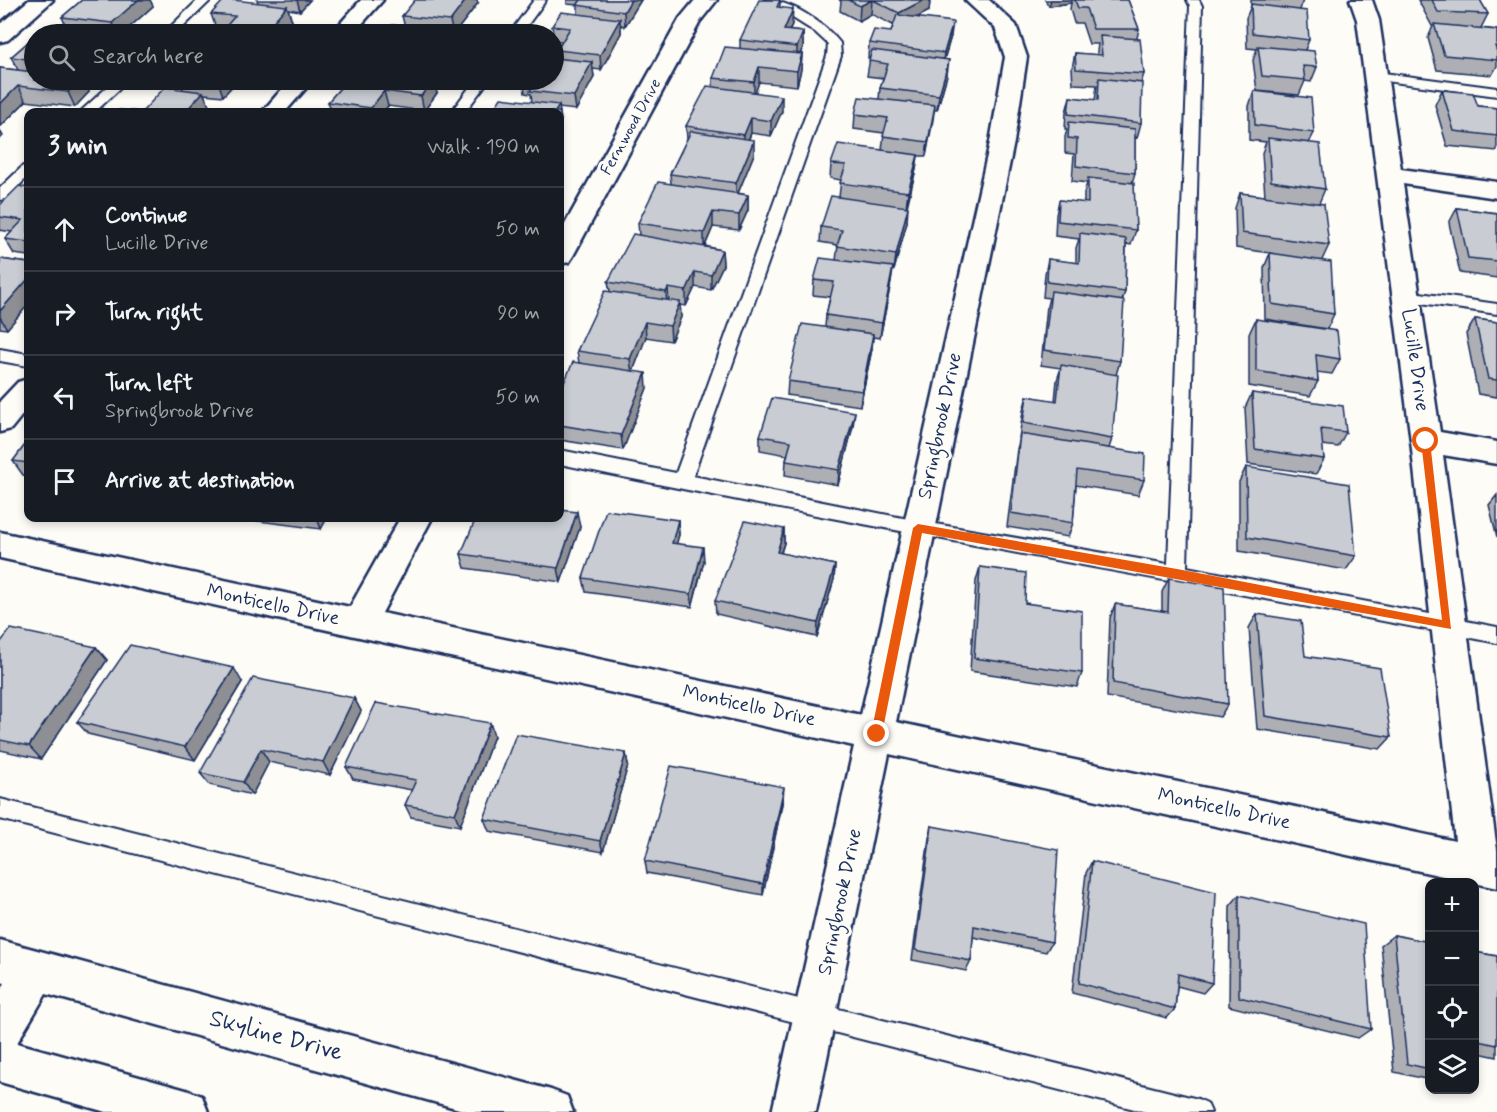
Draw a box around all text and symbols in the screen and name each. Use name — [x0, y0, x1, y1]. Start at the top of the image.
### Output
search box — [24, 24, 564, 90]
icon: search — [45, 41, 78, 74]
text: Search here — [93, 43, 204, 71]
street label: Fernwood Drive — [596, 75, 666, 179]
text: 3 min — [48, 130, 108, 164]
text: Walk · 190 m — [427, 134, 540, 161]
text: Continue — [105, 202, 187, 230]
icon: ahead — [48, 213, 81, 246]
text: 50 m — [495, 216, 540, 243]
text: Lucille Drive — [105, 230, 209, 257]
icon: right — [48, 297, 81, 330]
text: Turn right — [105, 299, 203, 327]
text: 90 m — [497, 300, 540, 327]
street label: Lucille Drive — [1394, 307, 1436, 413]
street label: Springbrook Drive — [911, 350, 971, 502]
text: Turn left — [105, 370, 193, 398]
icon: left — [48, 381, 81, 414]
text: 50 m — [495, 384, 540, 411]
text: Springbrook Drive — [105, 398, 254, 425]
route start — [1412, 427, 1438, 453]
icon: arrive — [48, 465, 81, 498]
text: Arrive at destination — [105, 467, 295, 495]
street label: Monticello Drive — [204, 578, 342, 632]
street label: Monticello Drive — [680, 679, 818, 733]
route end — [863, 720, 889, 746]
street label: Monticello Drive — [1155, 782, 1293, 836]
street label: Springbrook Drive — [811, 826, 871, 978]
map controls — [1425, 878, 1479, 1094]
button: + — [1425, 878, 1479, 932]
button: − — [1425, 932, 1479, 986]
button: locate — [1425, 986, 1479, 1040]
street label: Skyline Drive — [206, 1003, 346, 1069]
button: layers — [1425, 1040, 1479, 1094]

